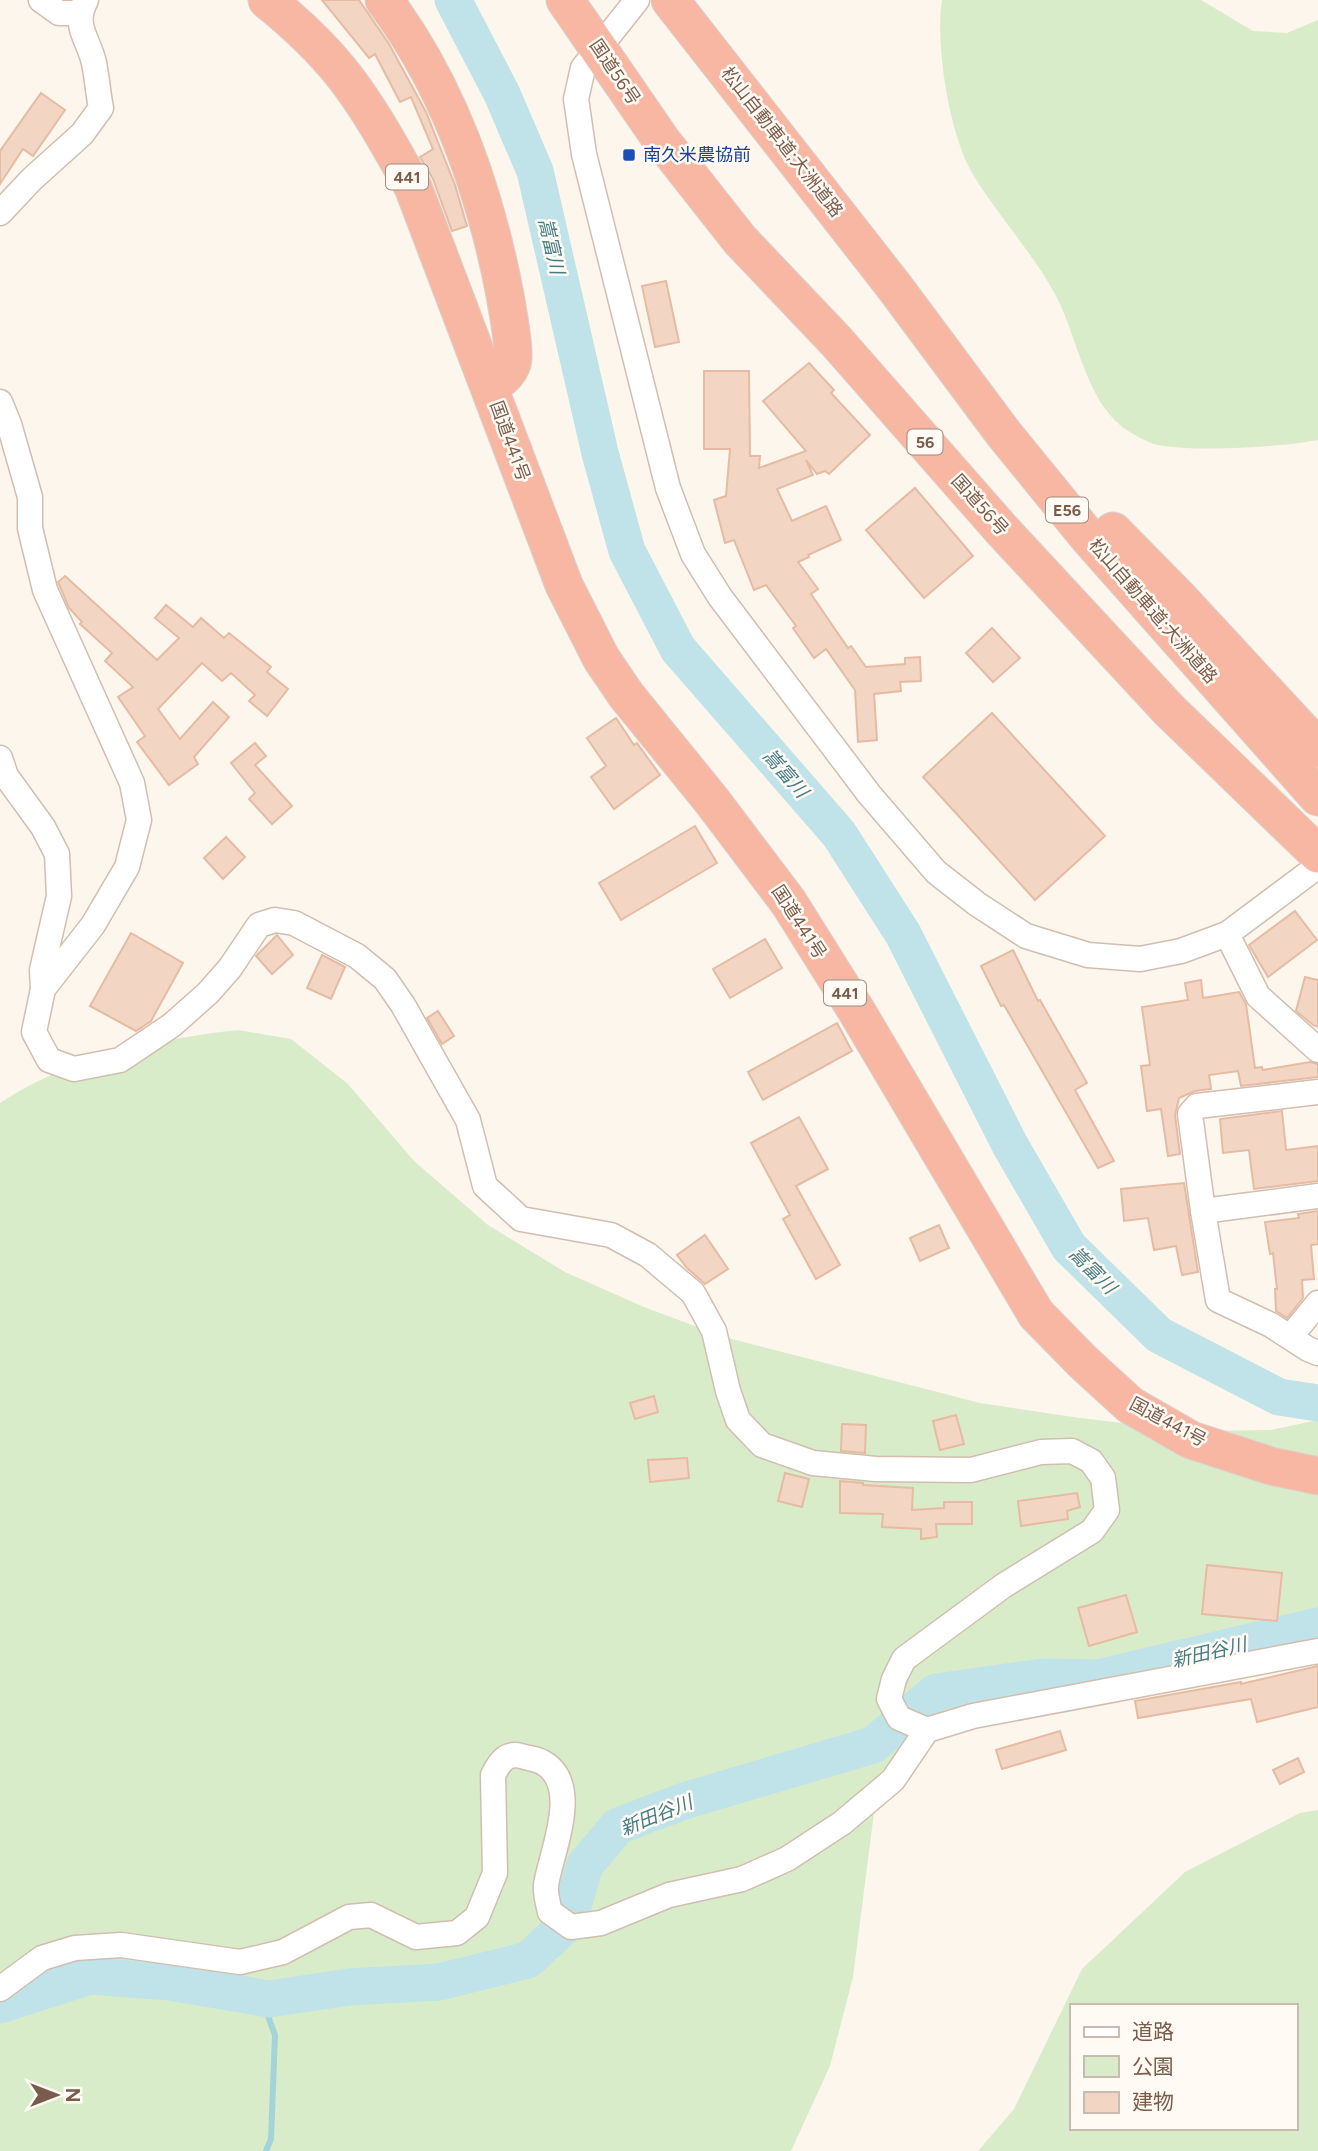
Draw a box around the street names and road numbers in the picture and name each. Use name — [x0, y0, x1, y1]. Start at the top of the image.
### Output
street label: 国道56号 — [585, 35, 645, 109]
street label: 松山自動車道;大洲道路 — [716, 62, 848, 222]
road number: 441 — [386, 164, 428, 190]
street label: 国道441号 — [485, 398, 535, 484]
road number: 56 — [908, 430, 942, 454]
street label: 国道56号 — [947, 470, 1013, 540]
road number: E56 — [1046, 498, 1088, 523]
street label: 松山自動車道;大洲道路 — [1084, 534, 1222, 688]
street label: 国道441号 — [767, 881, 831, 963]
road number: 441 — [824, 981, 866, 1006]
street label: 国道441号 — [1126, 1393, 1210, 1451]

